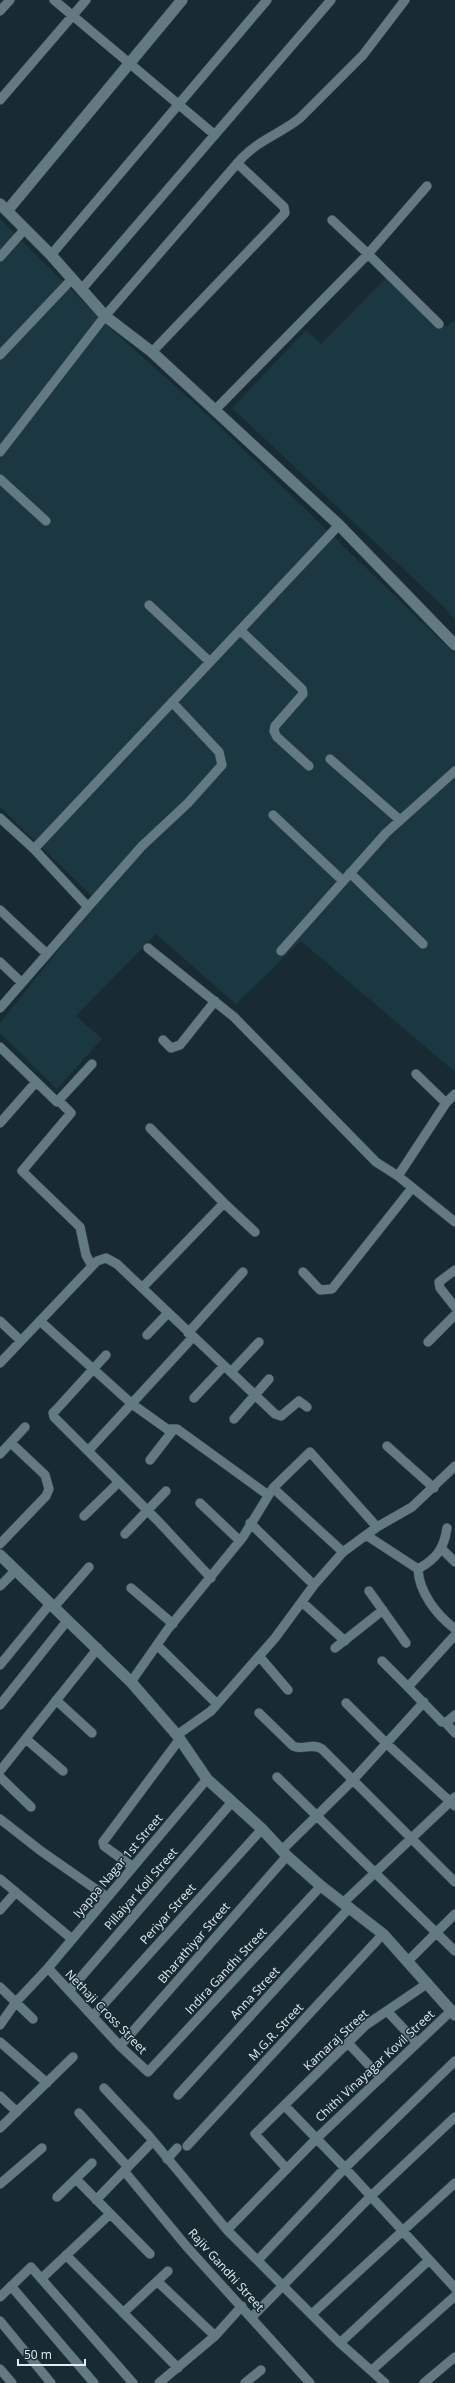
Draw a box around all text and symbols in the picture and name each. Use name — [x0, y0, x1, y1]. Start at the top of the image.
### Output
street label: Iyappa Nagar 1st Street — [69, 1810, 166, 1921]
street label: Pillaiyar Koil Street — [100, 1844, 181, 1933]
street label: Periyar Street — [136, 1880, 199, 1948]
street label: Bharathiyar Street — [154, 1899, 234, 1987]
street label: Indira Gandhi Street — [181, 1924, 270, 2018]
street label: Anna Street — [226, 1963, 283, 2022]
street label: Nethaji Cross Street — [62, 1966, 151, 2057]
street label: M.G.R. Street — [245, 1999, 307, 2064]
street label: Kamaraj Street — [299, 2005, 372, 2074]
street label: Chithi Vinayagar Kovil Street — [311, 2006, 438, 2125]
street label: Rajiv Gandhi Street — [184, 2224, 268, 2315]
scale bar — [18, 2341, 85, 2367]
text: 50 m — [24, 2346, 52, 2363]

